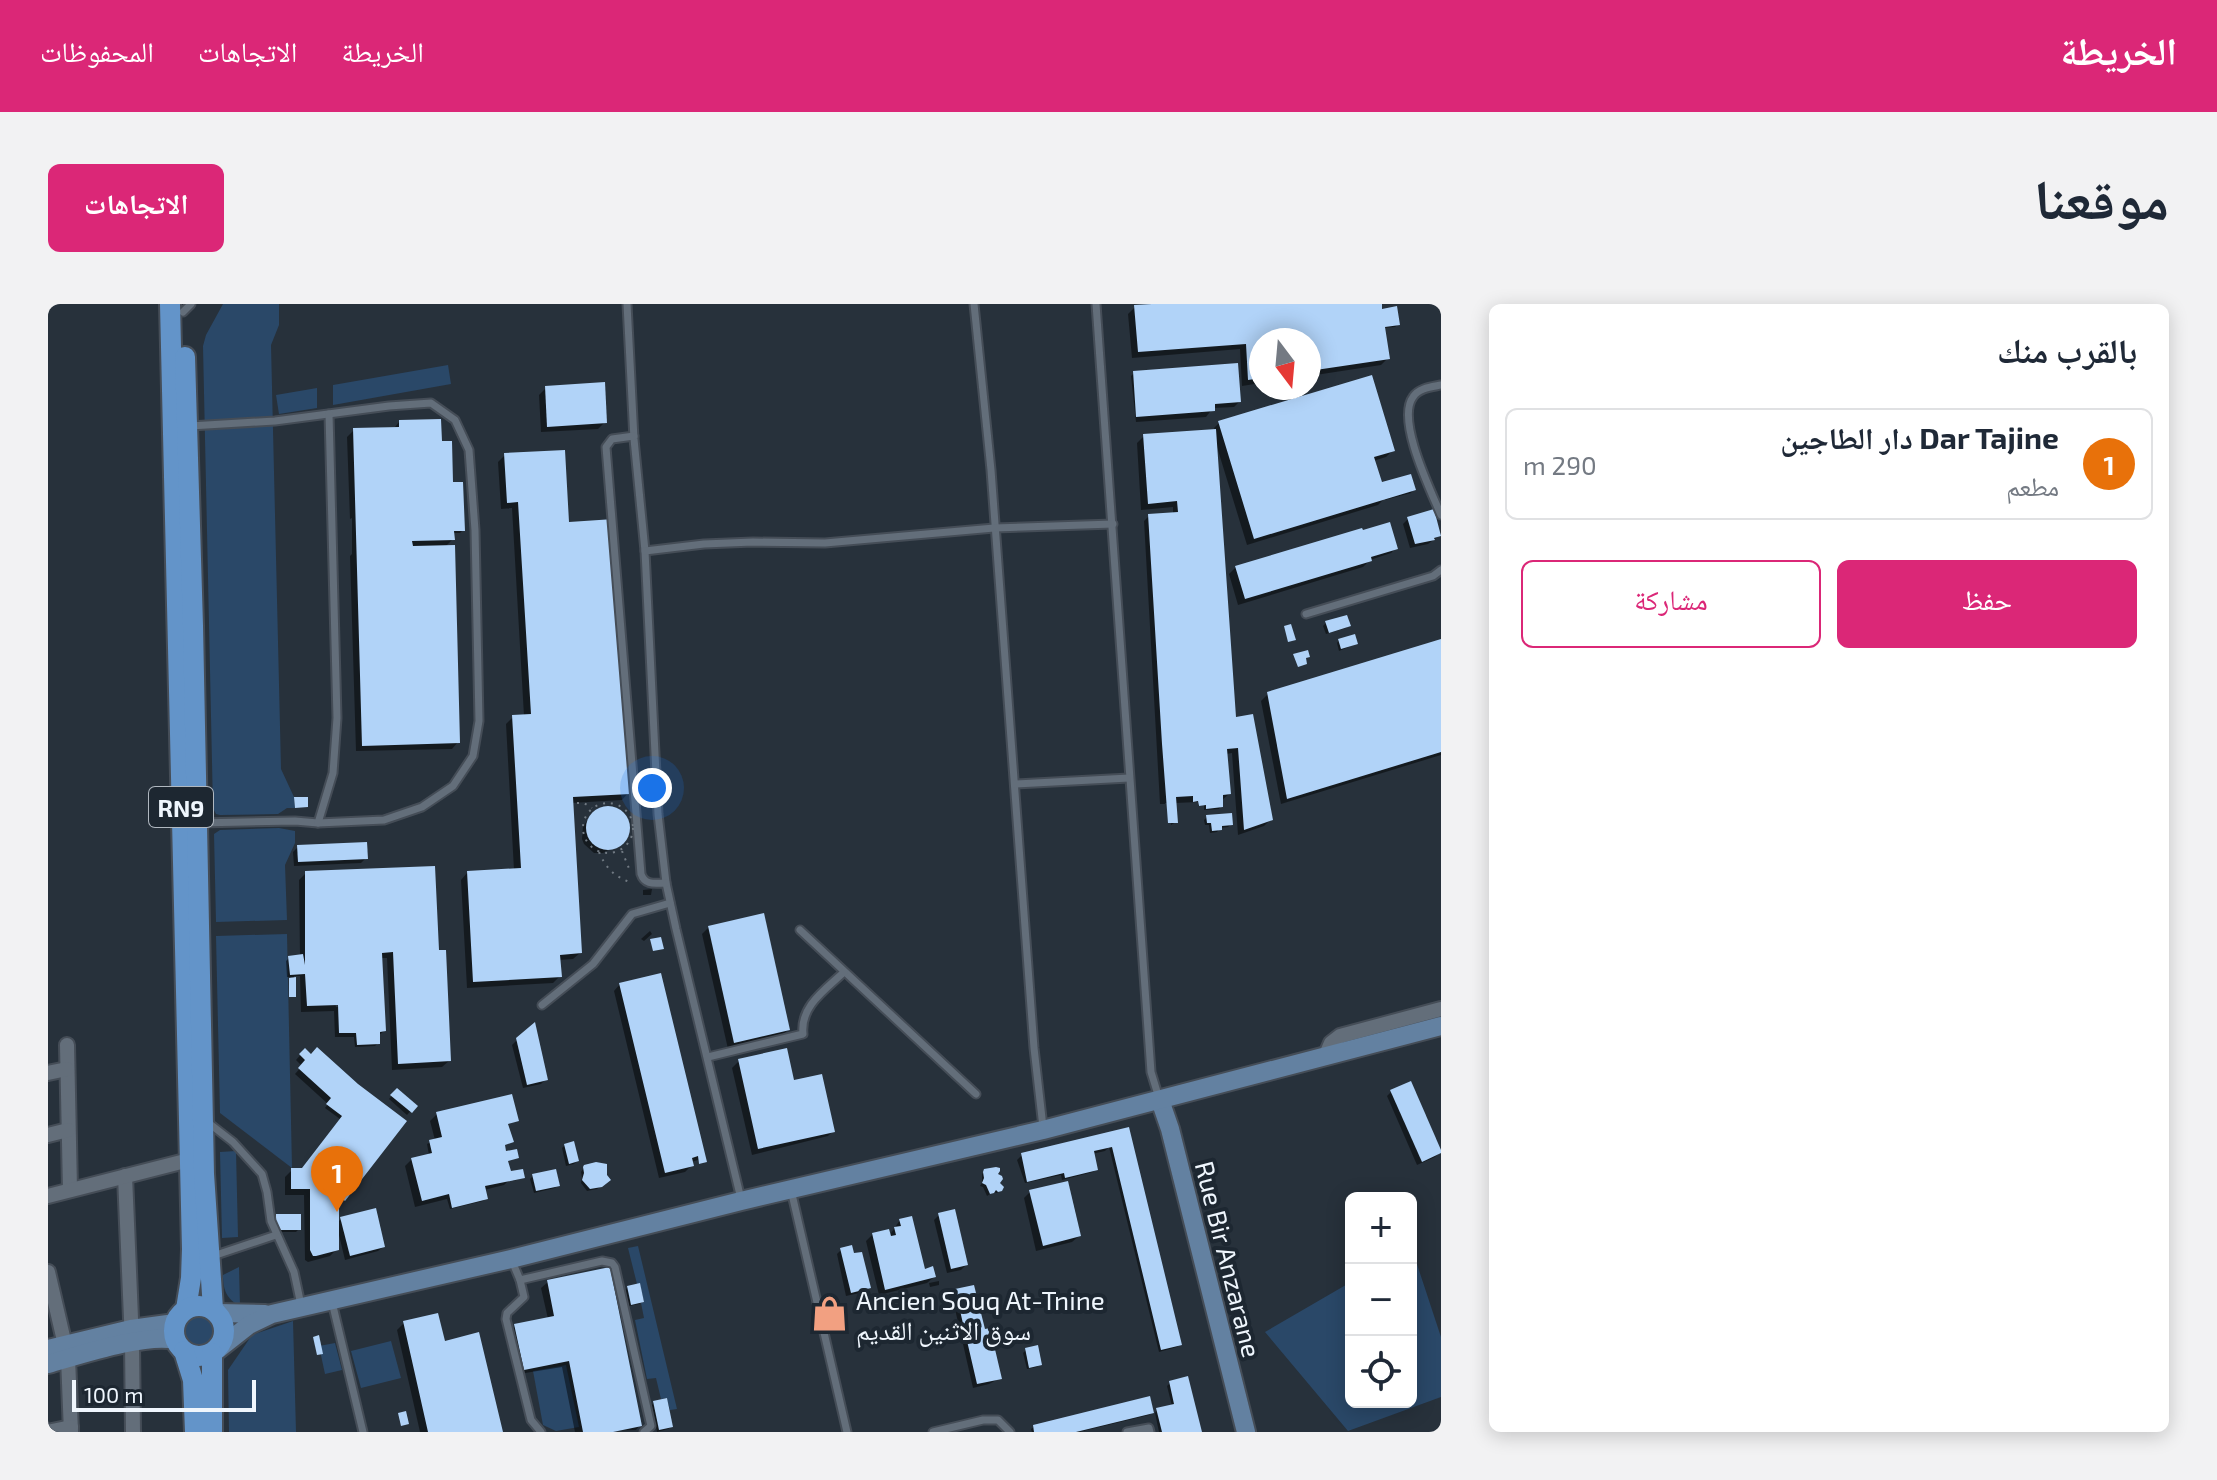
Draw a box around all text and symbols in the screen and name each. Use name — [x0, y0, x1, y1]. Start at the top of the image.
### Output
text: الخريطة — [2060, 27, 2177, 73]
text: المحفوظات — [40, 34, 154, 68]
text: الاتجاهات — [198, 34, 297, 68]
text: الخريطة — [341, 34, 424, 68]
button: الاتجاهات — [48, 164, 224, 252]
text: موقعنا — [2034, 164, 2169, 231]
north arrow — [1249, 328, 1321, 400]
text: بالقرب منك — [1997, 329, 2137, 370]
text: Dar Tajine دار الطاجين — [1780, 419, 2059, 455]
text: 290 m — [1523, 449, 1597, 480]
text: 1 — [2103, 449, 2115, 480]
text: مطعم — [2006, 470, 2059, 501]
button: مشاركة — [1521, 560, 1821, 648]
button: حفظ — [1837, 560, 2137, 648]
your location — [632, 768, 672, 808]
road number: RN9 — [149, 787, 213, 827]
pin: 1 — [311, 1146, 363, 1212]
street label: Rue Bir Anzarane — [1190, 1158, 1268, 1360]
map controls — [1345, 1192, 1417, 1408]
button: + — [1345, 1192, 1417, 1264]
button: − — [1345, 1264, 1417, 1336]
place label: Ancien Souq At-Tnine سوق الاثنين القديم — [856, 1284, 1105, 1348]
shop icon: Ancien Souq At-Tnine سوق الاثنين القديم — [811, 1295, 849, 1333]
button: locate — [1345, 1336, 1417, 1408]
scale bar — [72, 1376, 256, 1412]
text: 100 m — [84, 1381, 143, 1407]

